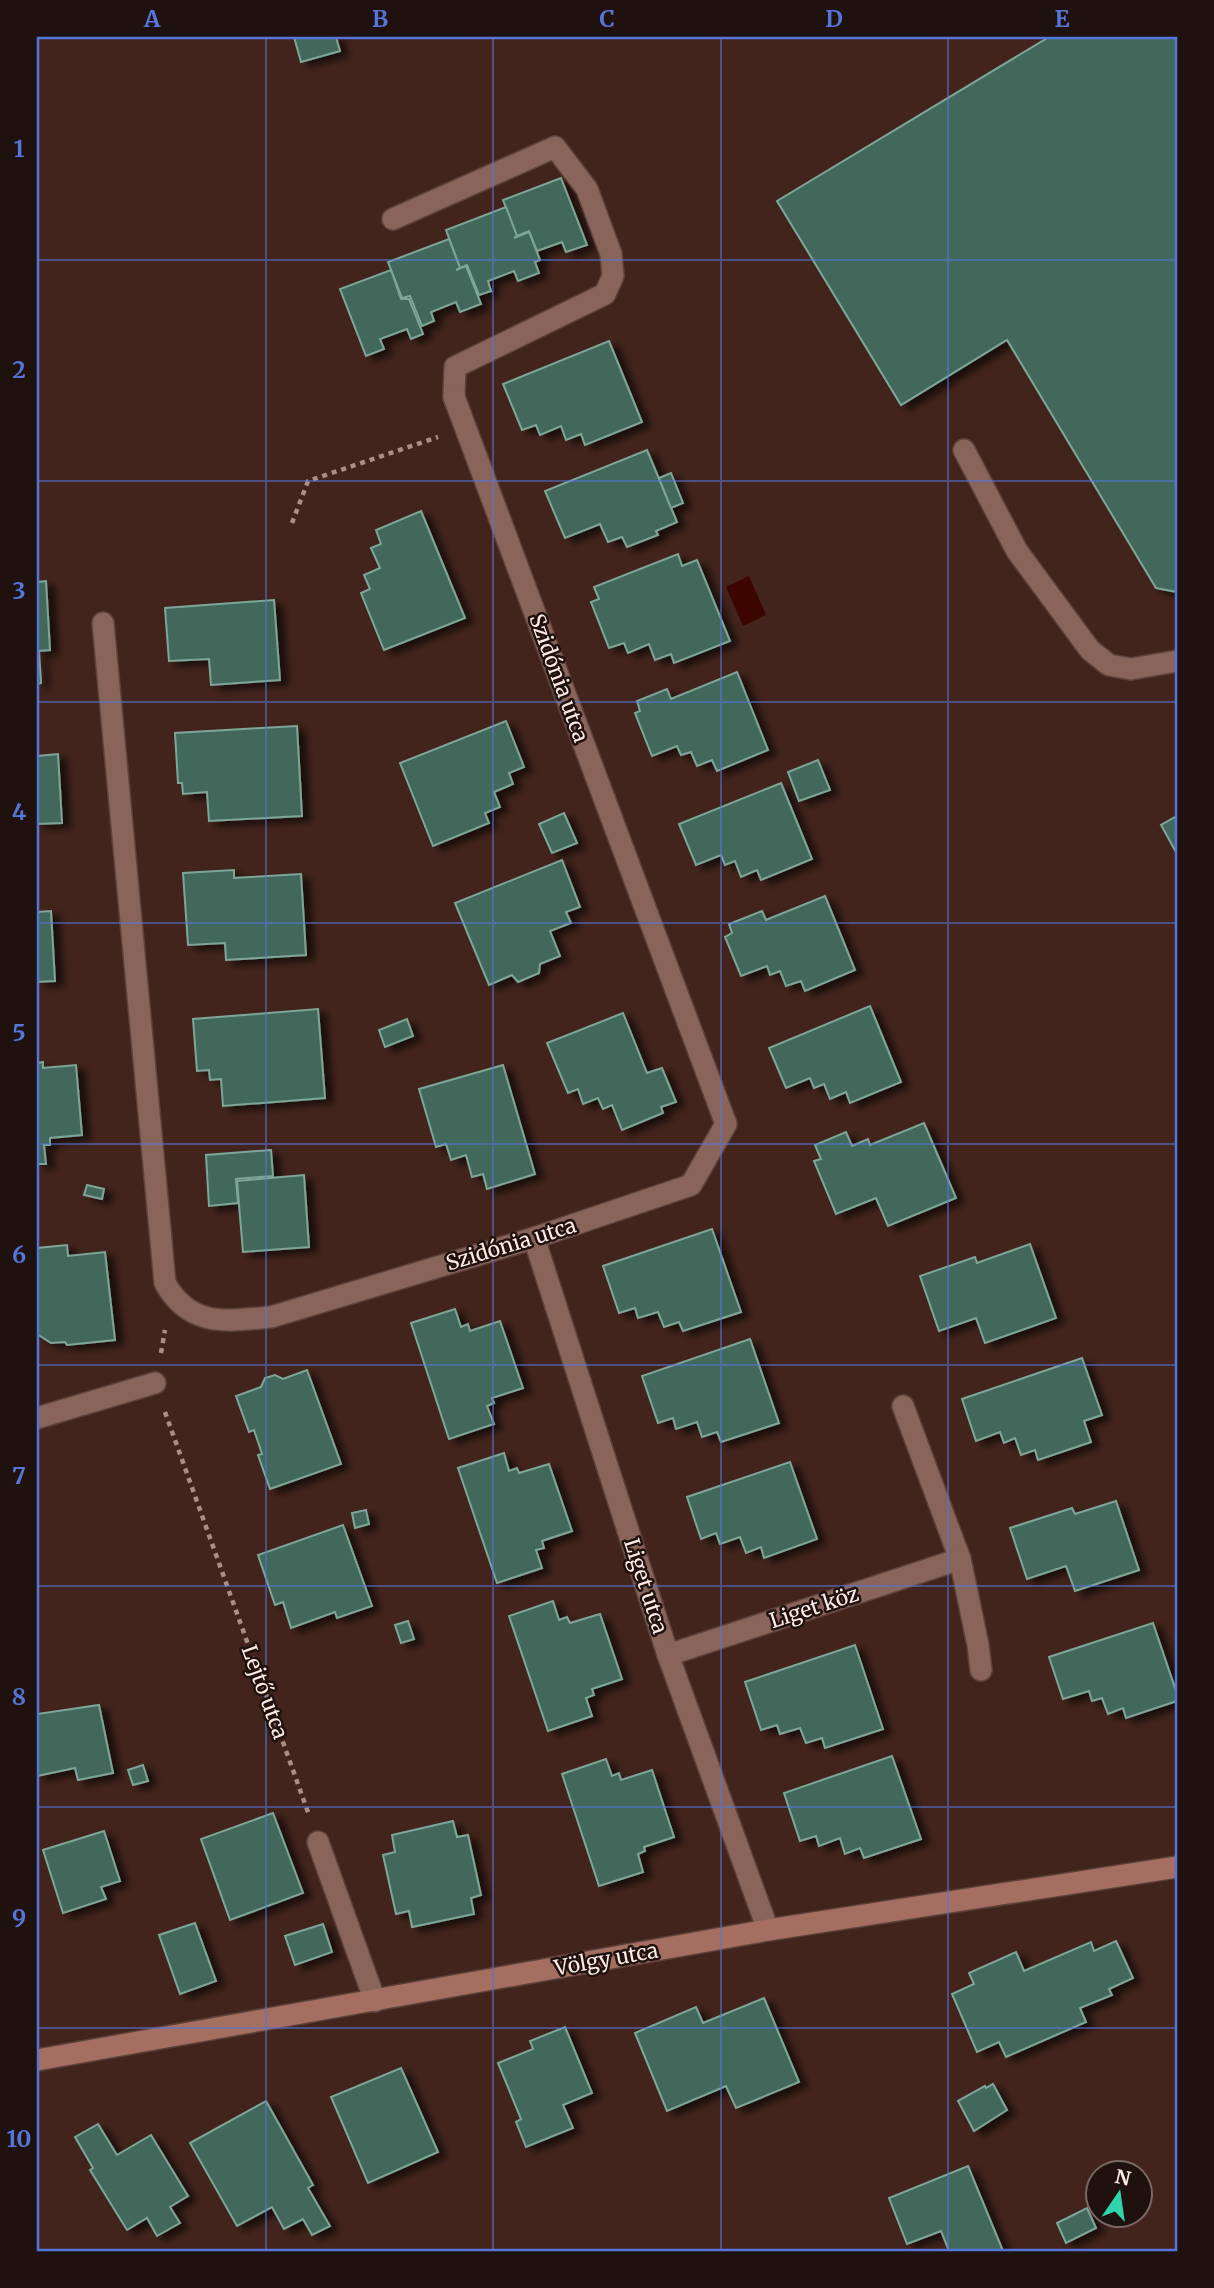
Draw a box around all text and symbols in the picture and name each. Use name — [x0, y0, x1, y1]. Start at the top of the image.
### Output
text: A — [143, 4, 161, 33]
text: B — [372, 4, 388, 33]
text: C — [599, 4, 615, 33]
text: D — [825, 4, 843, 33]
text: E — [1054, 4, 1070, 33]
text: 1 — [14, 134, 25, 163]
text: 2 — [12, 355, 26, 384]
text: 3 — [12, 576, 26, 605]
street label: Szidónia utca — [523, 610, 595, 746]
text: 4 — [12, 797, 27, 826]
text: 5 — [12, 1018, 26, 1047]
street label: Szidónia utca — [443, 1211, 579, 1277]
text: 6 — [12, 1240, 26, 1269]
text: 7 — [12, 1461, 26, 1490]
street label: Liget utca — [618, 1535, 674, 1637]
street label: Liget köz — [766, 1580, 862, 1634]
street label: Lejtő utca — [236, 1641, 294, 1743]
text: 8 — [12, 1682, 26, 1711]
text: 9 — [12, 1903, 26, 1932]
street label: Völgy utca — [551, 1937, 660, 1982]
text: 10 — [7, 2124, 31, 2153]
north arrow — [1084, 2158, 1154, 2228]
text: N — [1113, 2164, 1133, 2191]

